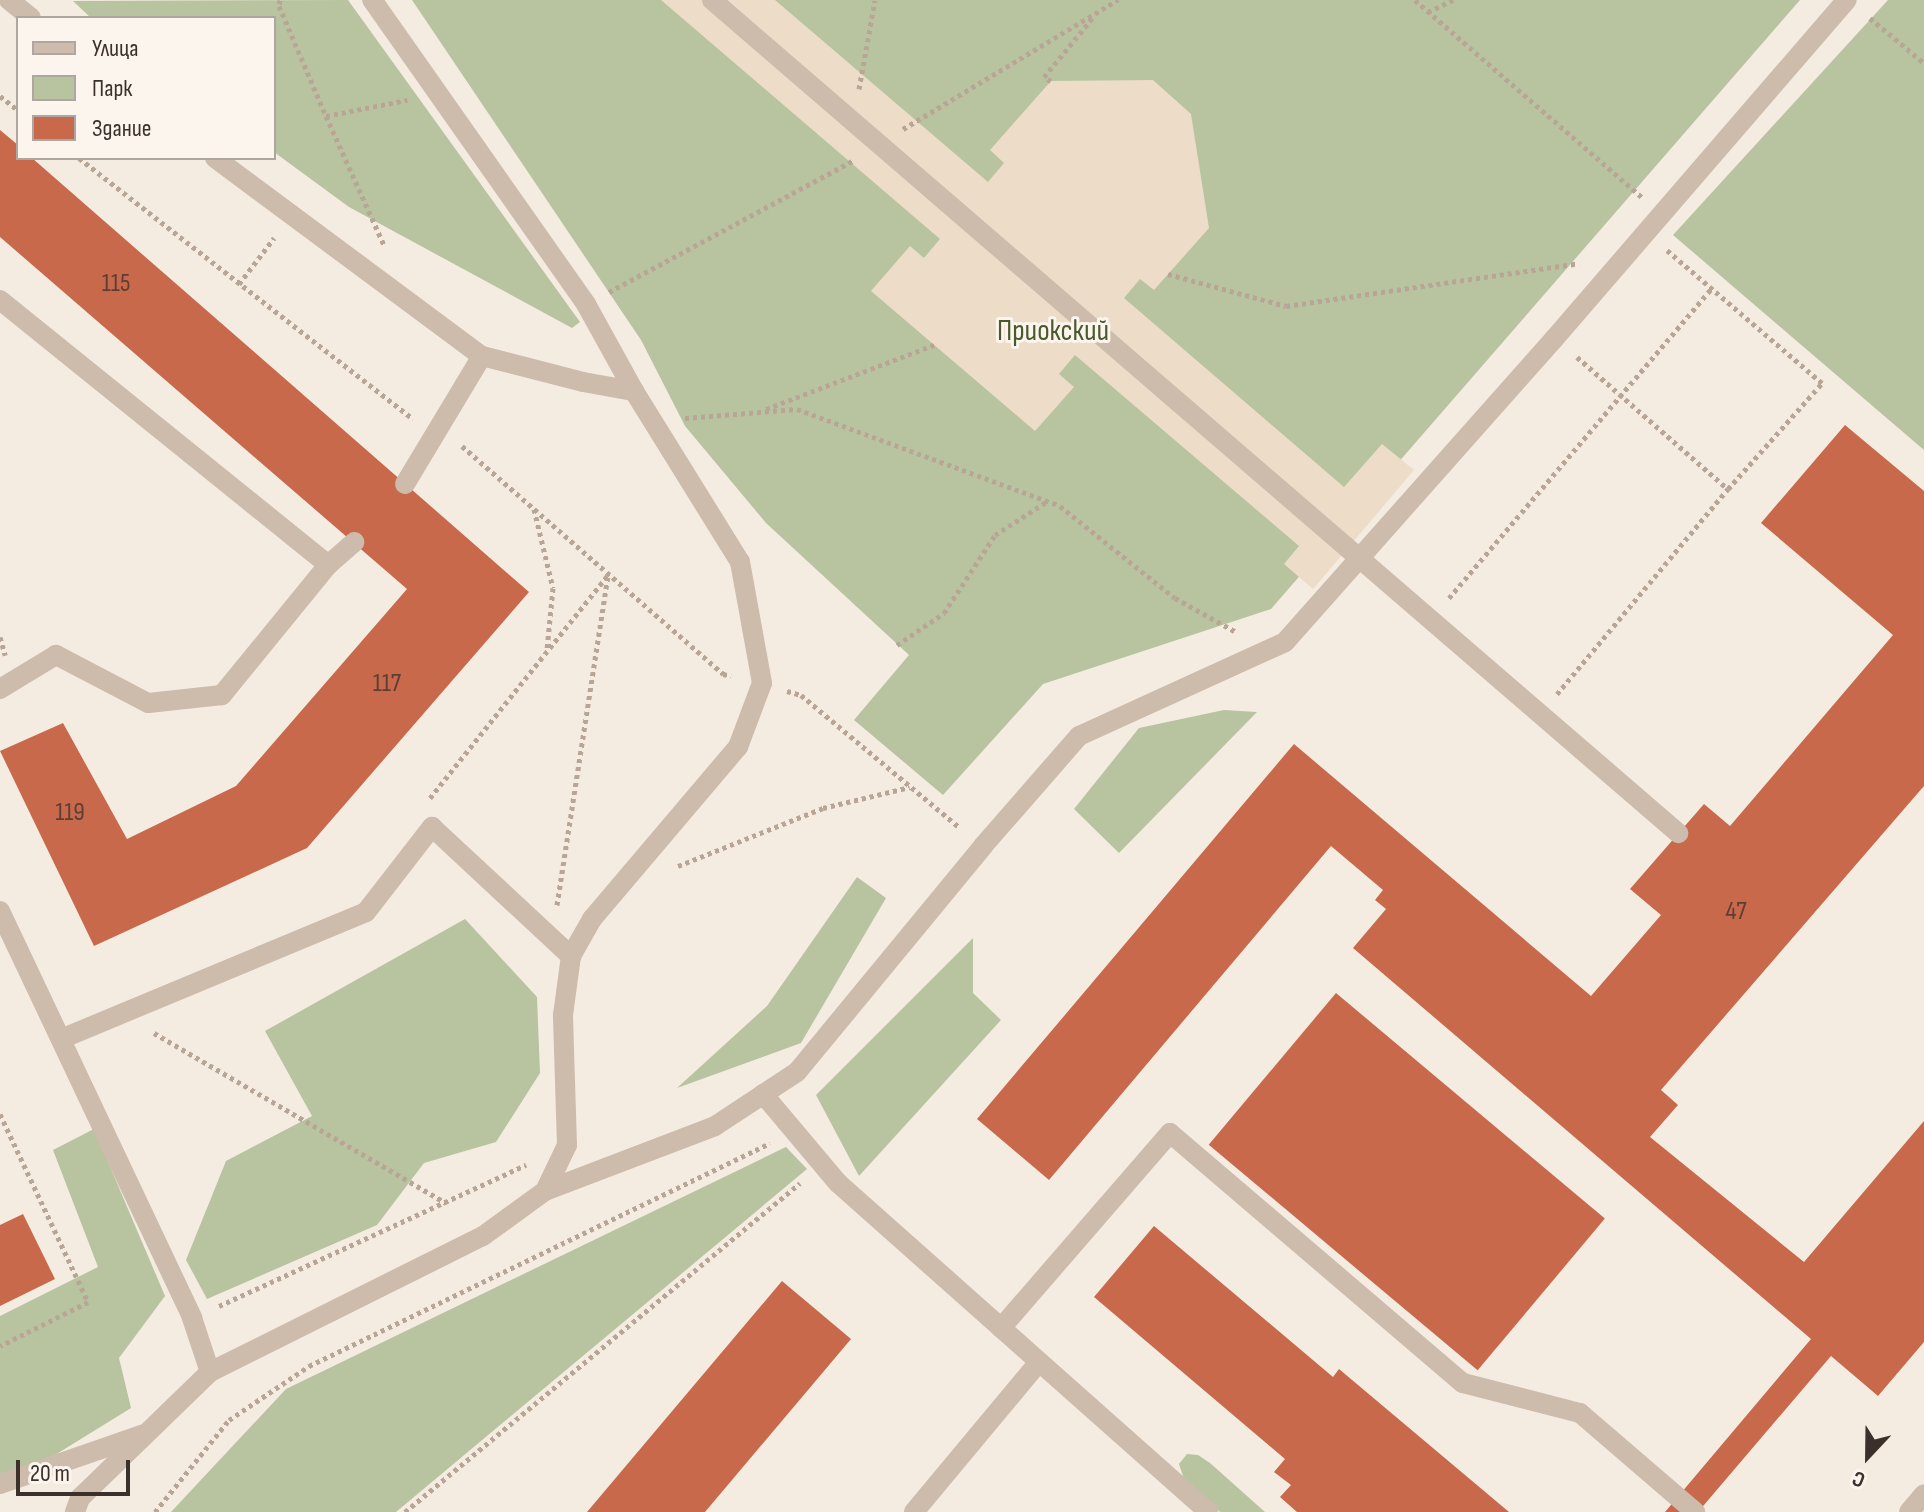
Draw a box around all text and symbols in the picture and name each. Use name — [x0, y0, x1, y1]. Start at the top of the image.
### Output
legend — [16, 16, 276, 160]
text: Улица — [92, 34, 138, 63]
text: Парк — [92, 74, 132, 103]
text: Здание — [92, 114, 151, 143]
house number: 115 — [102, 268, 130, 300]
park label: Приокский — [997, 313, 1109, 349]
house number: 117 — [373, 668, 401, 700]
house number: 119 — [55, 797, 85, 829]
house number: 47 — [1725, 896, 1747, 928]
north arrow — [1828, 1416, 1908, 1496]
scale bar — [20, 1444, 134, 1494]
text: 20 m — [30, 1459, 70, 1488]
text: С — [1849, 1464, 1869, 1493]

